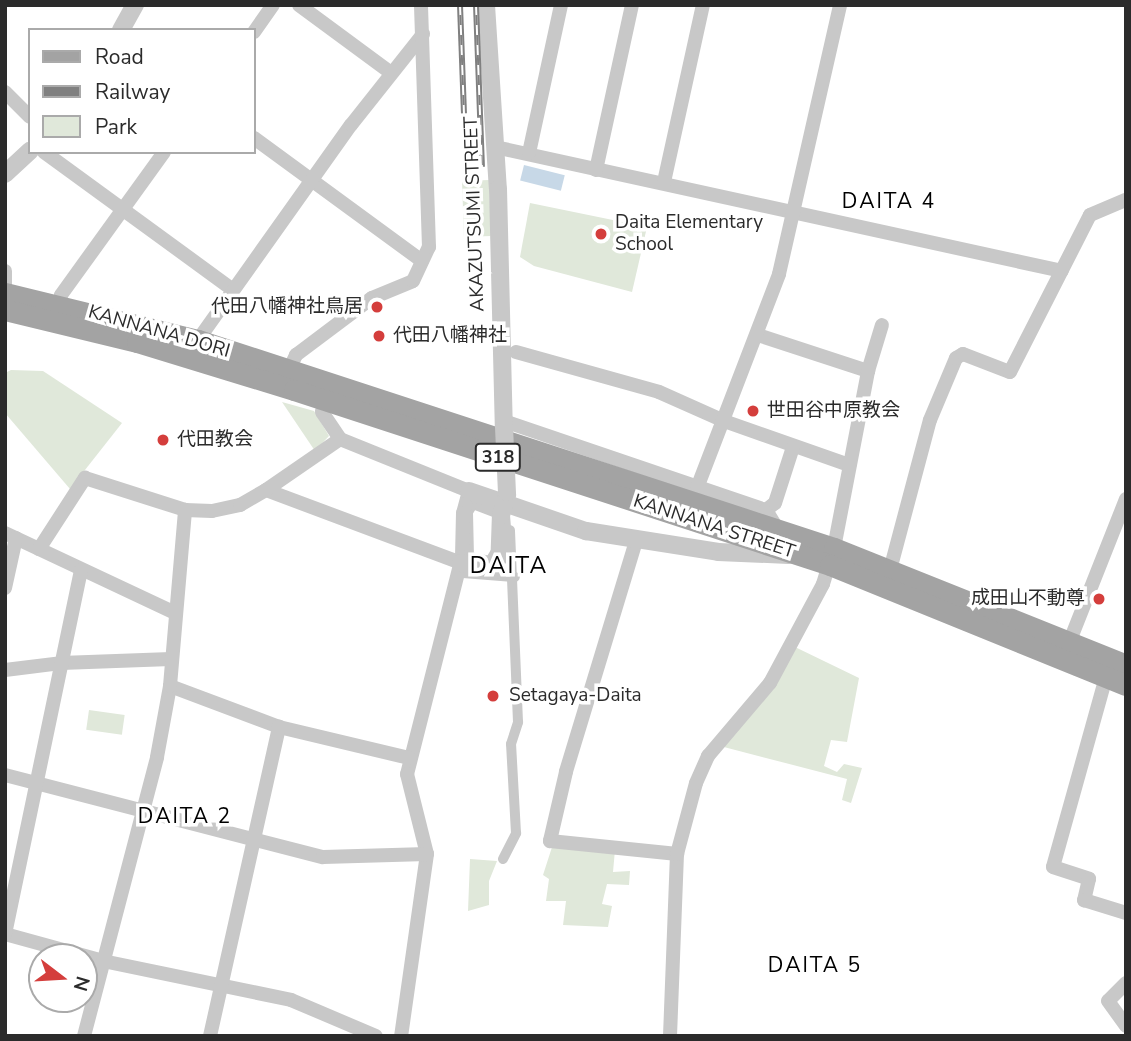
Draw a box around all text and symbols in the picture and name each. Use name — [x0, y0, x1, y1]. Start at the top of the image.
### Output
legend — [28, 28, 256, 154]
text: Road — [95, 43, 144, 71]
text: Railway — [95, 78, 170, 106]
text: Park — [95, 113, 137, 141]
street label: AKAZUTSUMI STREET — [460, 116, 490, 312]
district label: DAITA 4 — [843, 188, 935, 214]
place label: Daita Elementary School — [615, 212, 763, 256]
marker: Daita Elementary School — [593, 226, 609, 242]
place label: 代田八幡神社鳥居 — [211, 296, 363, 318]
marker: 代田八幡神社鳥居 — [369, 299, 385, 315]
street label: KANNANA DORI — [86, 301, 232, 363]
place label: 代田八幡神社 — [393, 325, 507, 347]
marker: 代田八幡神社 — [371, 328, 387, 344]
place label: 世田谷中原教会 — [767, 400, 900, 422]
marker: 世田谷中原教会 — [745, 403, 761, 419]
place label: 代田教会 — [177, 429, 253, 451]
marker: 代田教会 — [155, 432, 171, 448]
road number: 318 — [474, 443, 522, 472]
street label: KANNANA STREET — [630, 490, 798, 564]
district label: DAITA — [470, 552, 548, 580]
place label: 成田山不動尊 — [971, 588, 1085, 610]
marker: 成田山不動尊 — [1091, 591, 1107, 607]
place label: Setagaya-Daita — [509, 685, 642, 707]
marker: Setagaya-Daita — [483, 686, 503, 706]
district label: DAITA 2 — [139, 803, 231, 829]
north arrow — [28, 943, 98, 1013]
district label: DAITA 5 — [769, 952, 861, 978]
text: N — [67, 973, 96, 994]

